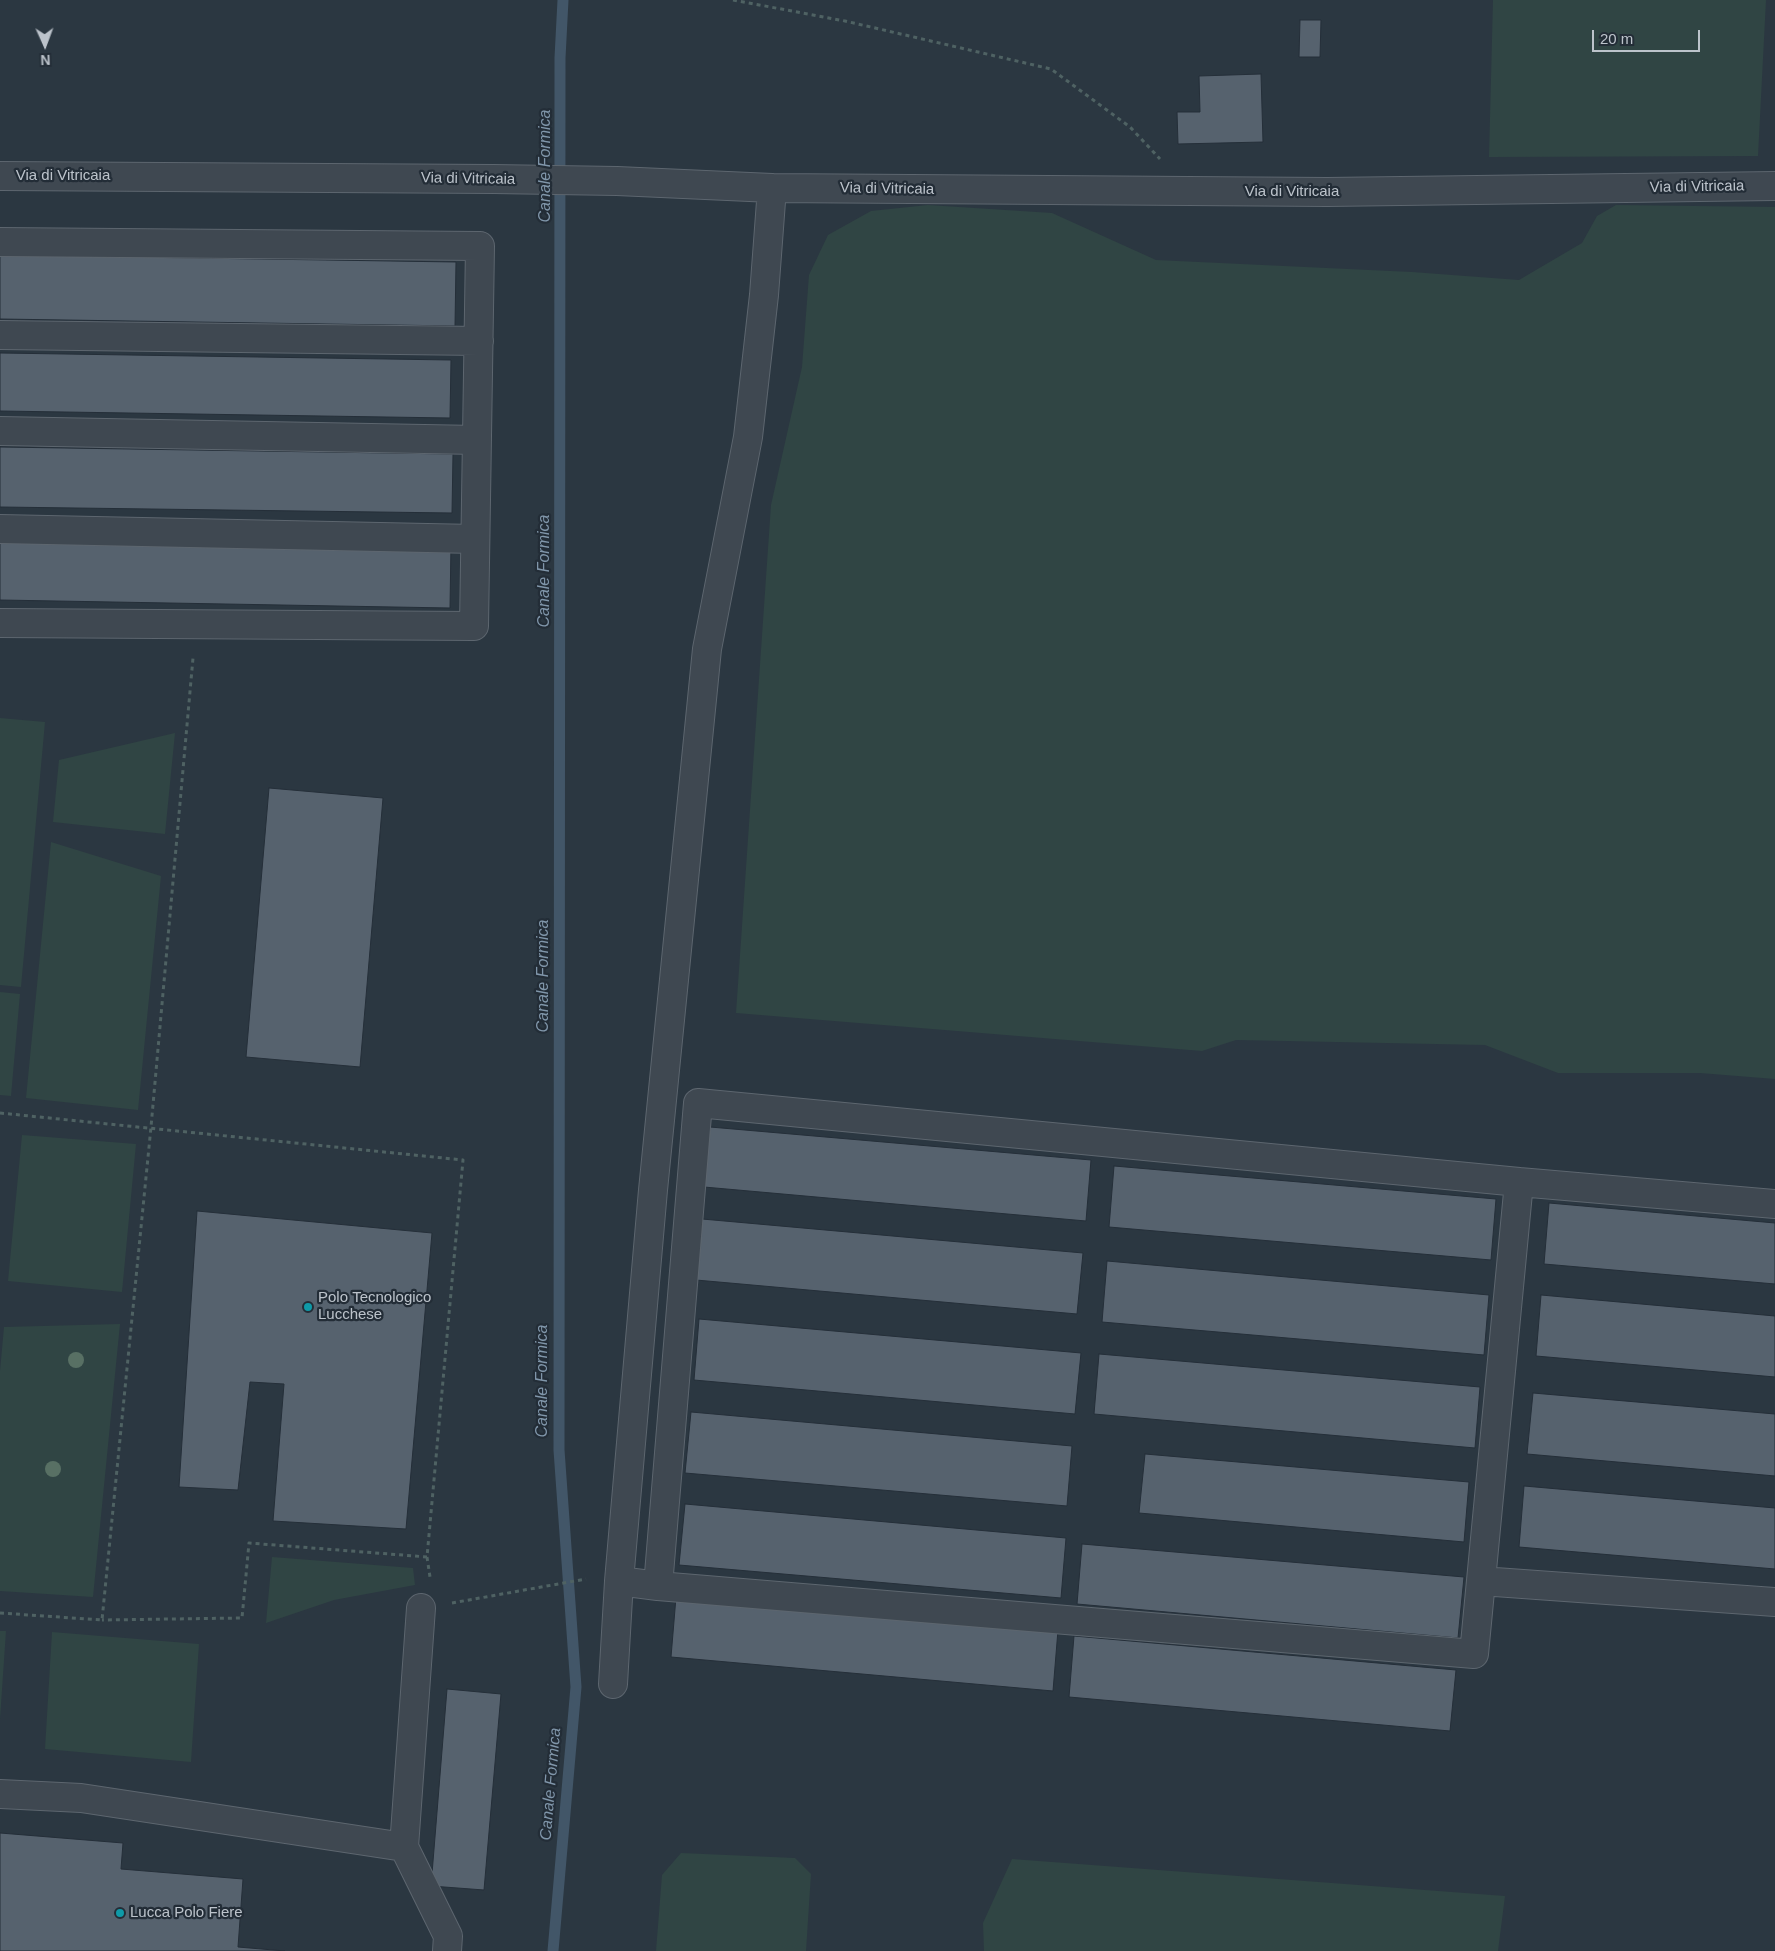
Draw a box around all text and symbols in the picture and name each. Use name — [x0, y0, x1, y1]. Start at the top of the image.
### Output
north arrow — [20, 20, 70, 70]
scale bar — [1595, 20, 1702, 52]
text: 20 m — [1600, 30, 1633, 47]
text: N — [40, 52, 51, 68]
water label: Canale Formica — [536, 110, 556, 222]
street label: Via di Vitricaia — [16, 167, 110, 185]
street label: Via di Vitricaia — [421, 169, 515, 189]
street label: Via di Vitricaia — [1650, 177, 1744, 197]
street label: Via di Vitricaia — [840, 179, 934, 199]
street label: Via di Vitricaia — [1245, 183, 1339, 201]
water label: Canale Formica — [535, 515, 555, 627]
water label: Canale Formica — [534, 920, 554, 1032]
place label: Polo Tecnologico Lucchese — [318, 1289, 431, 1324]
marker: Polo Tecnologico Lucchese — [302, 1301, 314, 1313]
water label: Canale Formica — [533, 1325, 553, 1437]
water label: Canale Formica — [537, 1727, 565, 1841]
place label: Lucca Polo Fiere — [130, 1904, 243, 1922]
marker: Lucca Polo Fiere — [114, 1907, 126, 1919]

